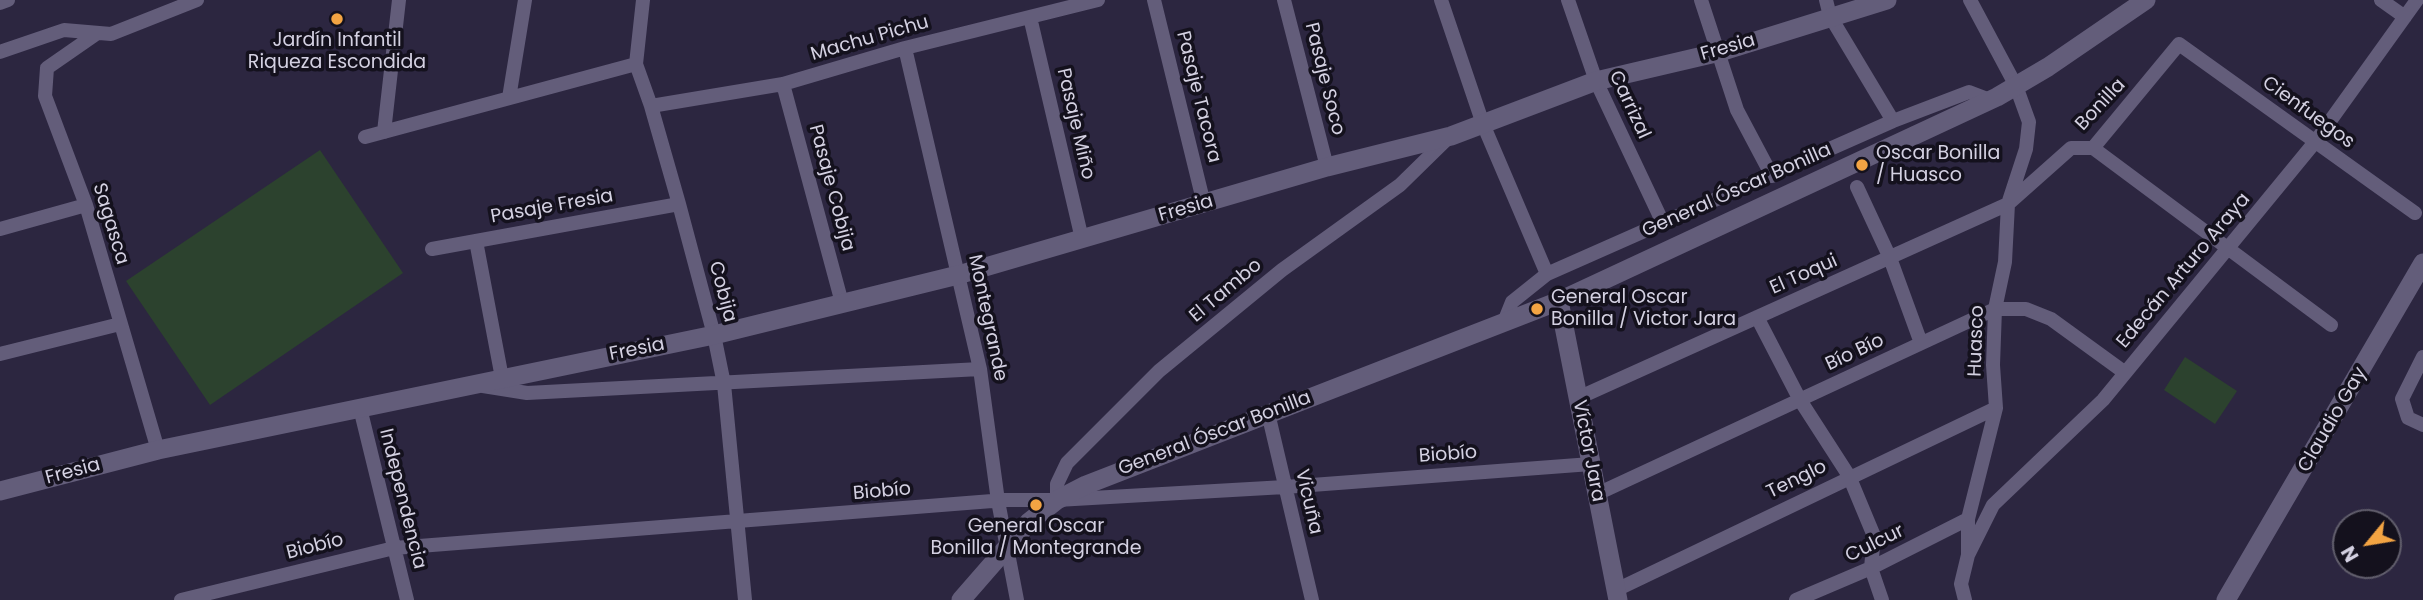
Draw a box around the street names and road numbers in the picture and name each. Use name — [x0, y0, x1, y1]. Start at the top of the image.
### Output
street label: Machu Pichu — [808, 11, 932, 67]
street label: Pasaje Soco — [1299, 20, 1349, 138]
street label: Pasaje Tacora — [1171, 29, 1225, 165]
street label: Fresia — [1698, 29, 1758, 67]
street label: Pasaje Miño — [1051, 66, 1099, 182]
street label: Carrizal — [1603, 67, 1655, 143]
street label: Cienfuegos — [2257, 72, 2359, 154]
street label: Bonilla — [2071, 74, 2131, 136]
street label: Pasaje Cobija — [803, 122, 859, 254]
street label: General Óscar Bonilla — [1639, 139, 1835, 243]
street label: Sagasca — [87, 181, 133, 267]
street label: Pasaje Fresia — [489, 185, 615, 229]
street label: Edecán Arturo Araya — [2112, 189, 2256, 353]
street label: Fresia — [1156, 190, 1216, 228]
street label: El Toqui — [1767, 250, 1841, 300]
street label: Montegrande — [962, 253, 1012, 383]
street label: El Tambo — [1185, 254, 1267, 328]
street label: Cobija — [703, 259, 741, 325]
street label: Huasco — [1964, 305, 1990, 377]
street label: Bío Bío — [1822, 330, 1888, 376]
street label: Fresia — [607, 333, 667, 367]
street label: Claudio Gay — [2294, 363, 2372, 477]
street label: General Óscar Bonilla — [1116, 387, 1314, 481]
street label: Víctor Jara — [1567, 398, 1609, 504]
street label: Independencia — [374, 426, 430, 572]
street label: Biobío — [1418, 442, 1478, 468]
street label: Fresia — [43, 454, 103, 490]
street label: Tenglo — [1763, 456, 1831, 504]
street label: Vicuña — [1289, 467, 1327, 537]
street label: Biobío — [852, 478, 912, 506]
street label: Culcur — [1842, 520, 1908, 568]
street label: Biobío — [284, 529, 346, 565]

